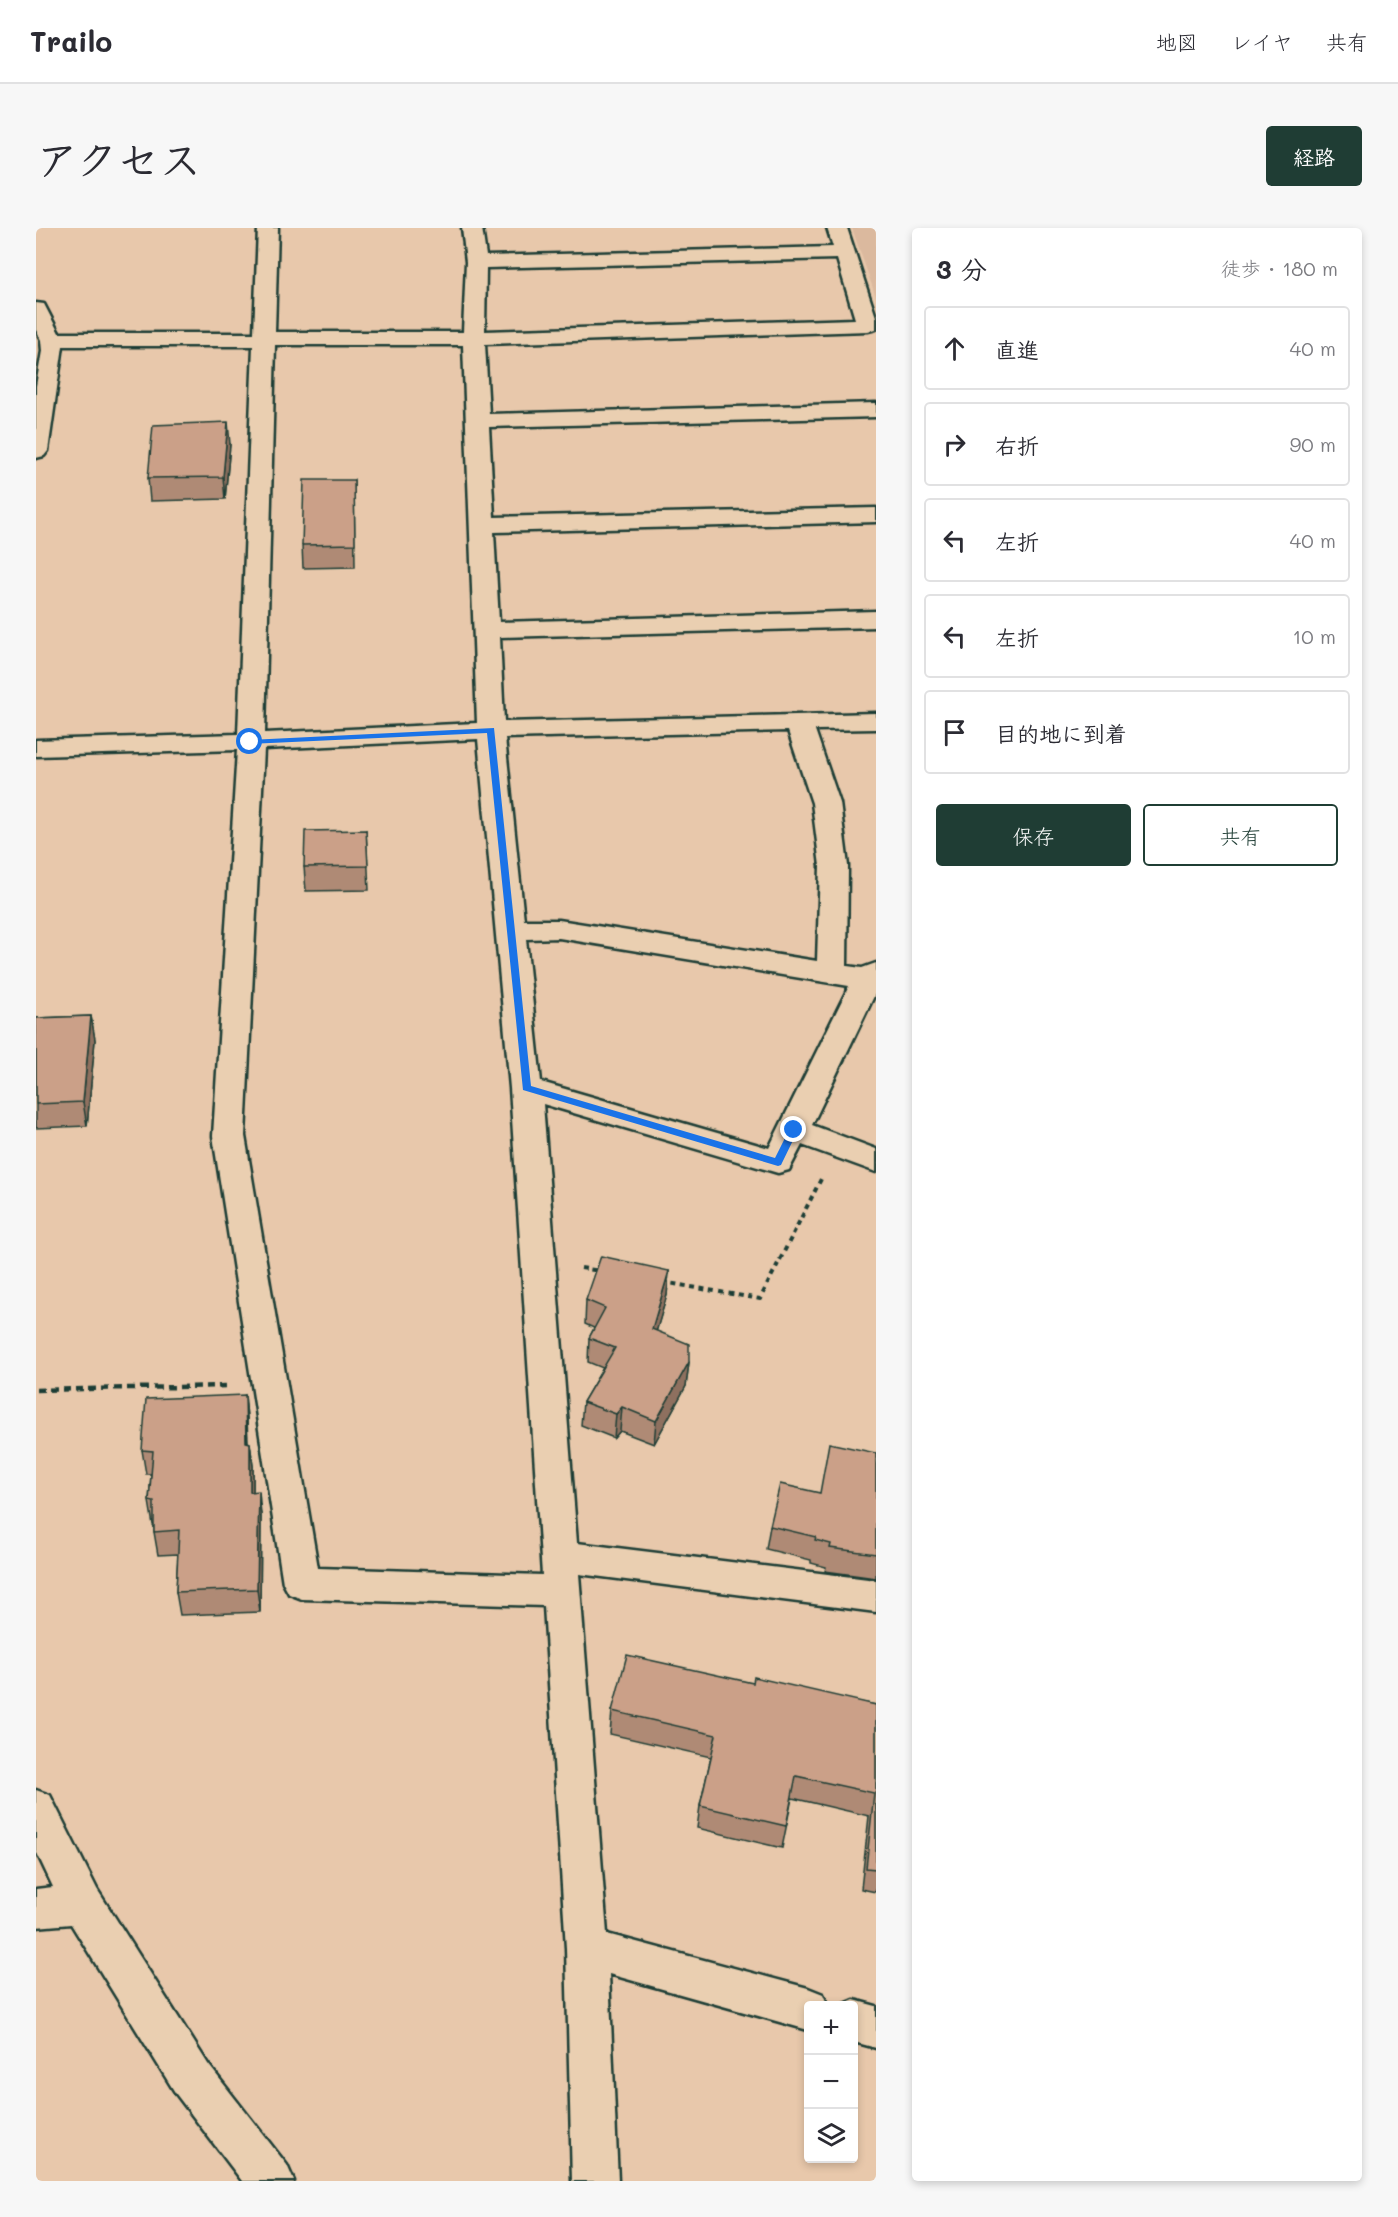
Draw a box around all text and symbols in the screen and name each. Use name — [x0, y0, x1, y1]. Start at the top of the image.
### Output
text: Trailo — [30, 23, 112, 59]
text: 地図 — [1156, 28, 1198, 55]
text: レイヤ — [1231, 28, 1293, 55]
text: 共有 — [1326, 28, 1368, 55]
button: 経路 — [1266, 126, 1362, 186]
text: アクセス — [36, 131, 201, 186]
text: 3 分 — [936, 252, 987, 286]
text: 徒歩 · 180 m — [1221, 255, 1338, 281]
icon: ahead — [938, 332, 971, 365]
text: 直進 — [995, 335, 1039, 364]
text: 40 m — [1290, 335, 1336, 361]
icon: right — [938, 428, 971, 461]
text: 右折 — [995, 431, 1039, 460]
text: 90 m — [1290, 431, 1336, 457]
icon: left — [938, 524, 971, 557]
text: 左折 — [995, 527, 1039, 556]
text: 40 m — [1290, 527, 1336, 553]
icon: left — [938, 620, 971, 653]
text: 左折 — [995, 623, 1039, 652]
text: 10 m — [1292, 623, 1336, 649]
icon: arrive — [938, 716, 971, 749]
text: 目的地に到着 — [995, 719, 1127, 748]
route start — [236, 728, 262, 754]
button: 保存 — [936, 804, 1131, 866]
button: 共有 — [1143, 804, 1338, 866]
route end — [780, 1116, 806, 1142]
map controls — [804, 2001, 858, 2163]
button: + — [804, 2001, 858, 2055]
button: − — [804, 2055, 858, 2109]
button: layers — [804, 2109, 858, 2163]

